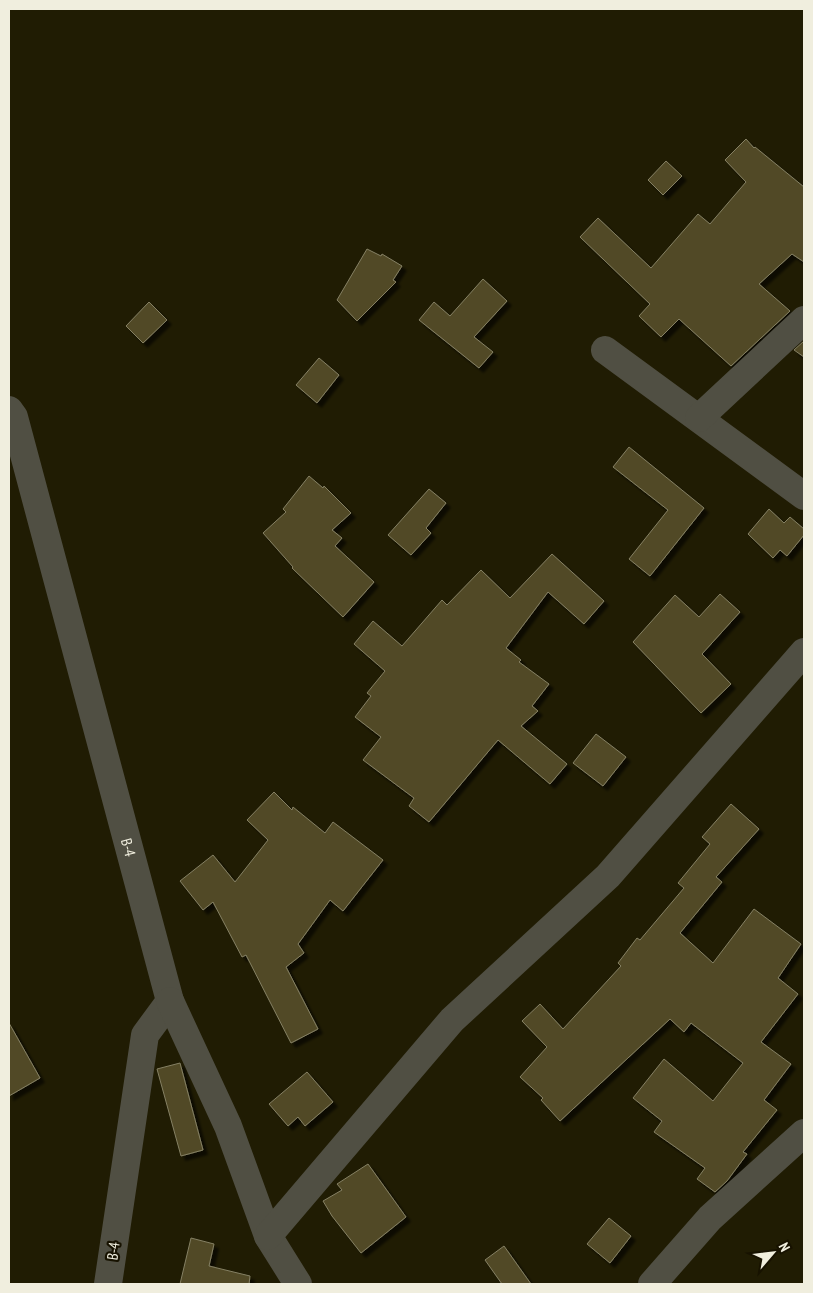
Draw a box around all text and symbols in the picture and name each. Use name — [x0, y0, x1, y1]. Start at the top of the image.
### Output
street label: B-4 — [117, 836, 141, 859]
north arrow — [748, 1228, 798, 1278]
text: N — [775, 1239, 794, 1254]
street label: B-4 — [102, 1240, 124, 1261]

